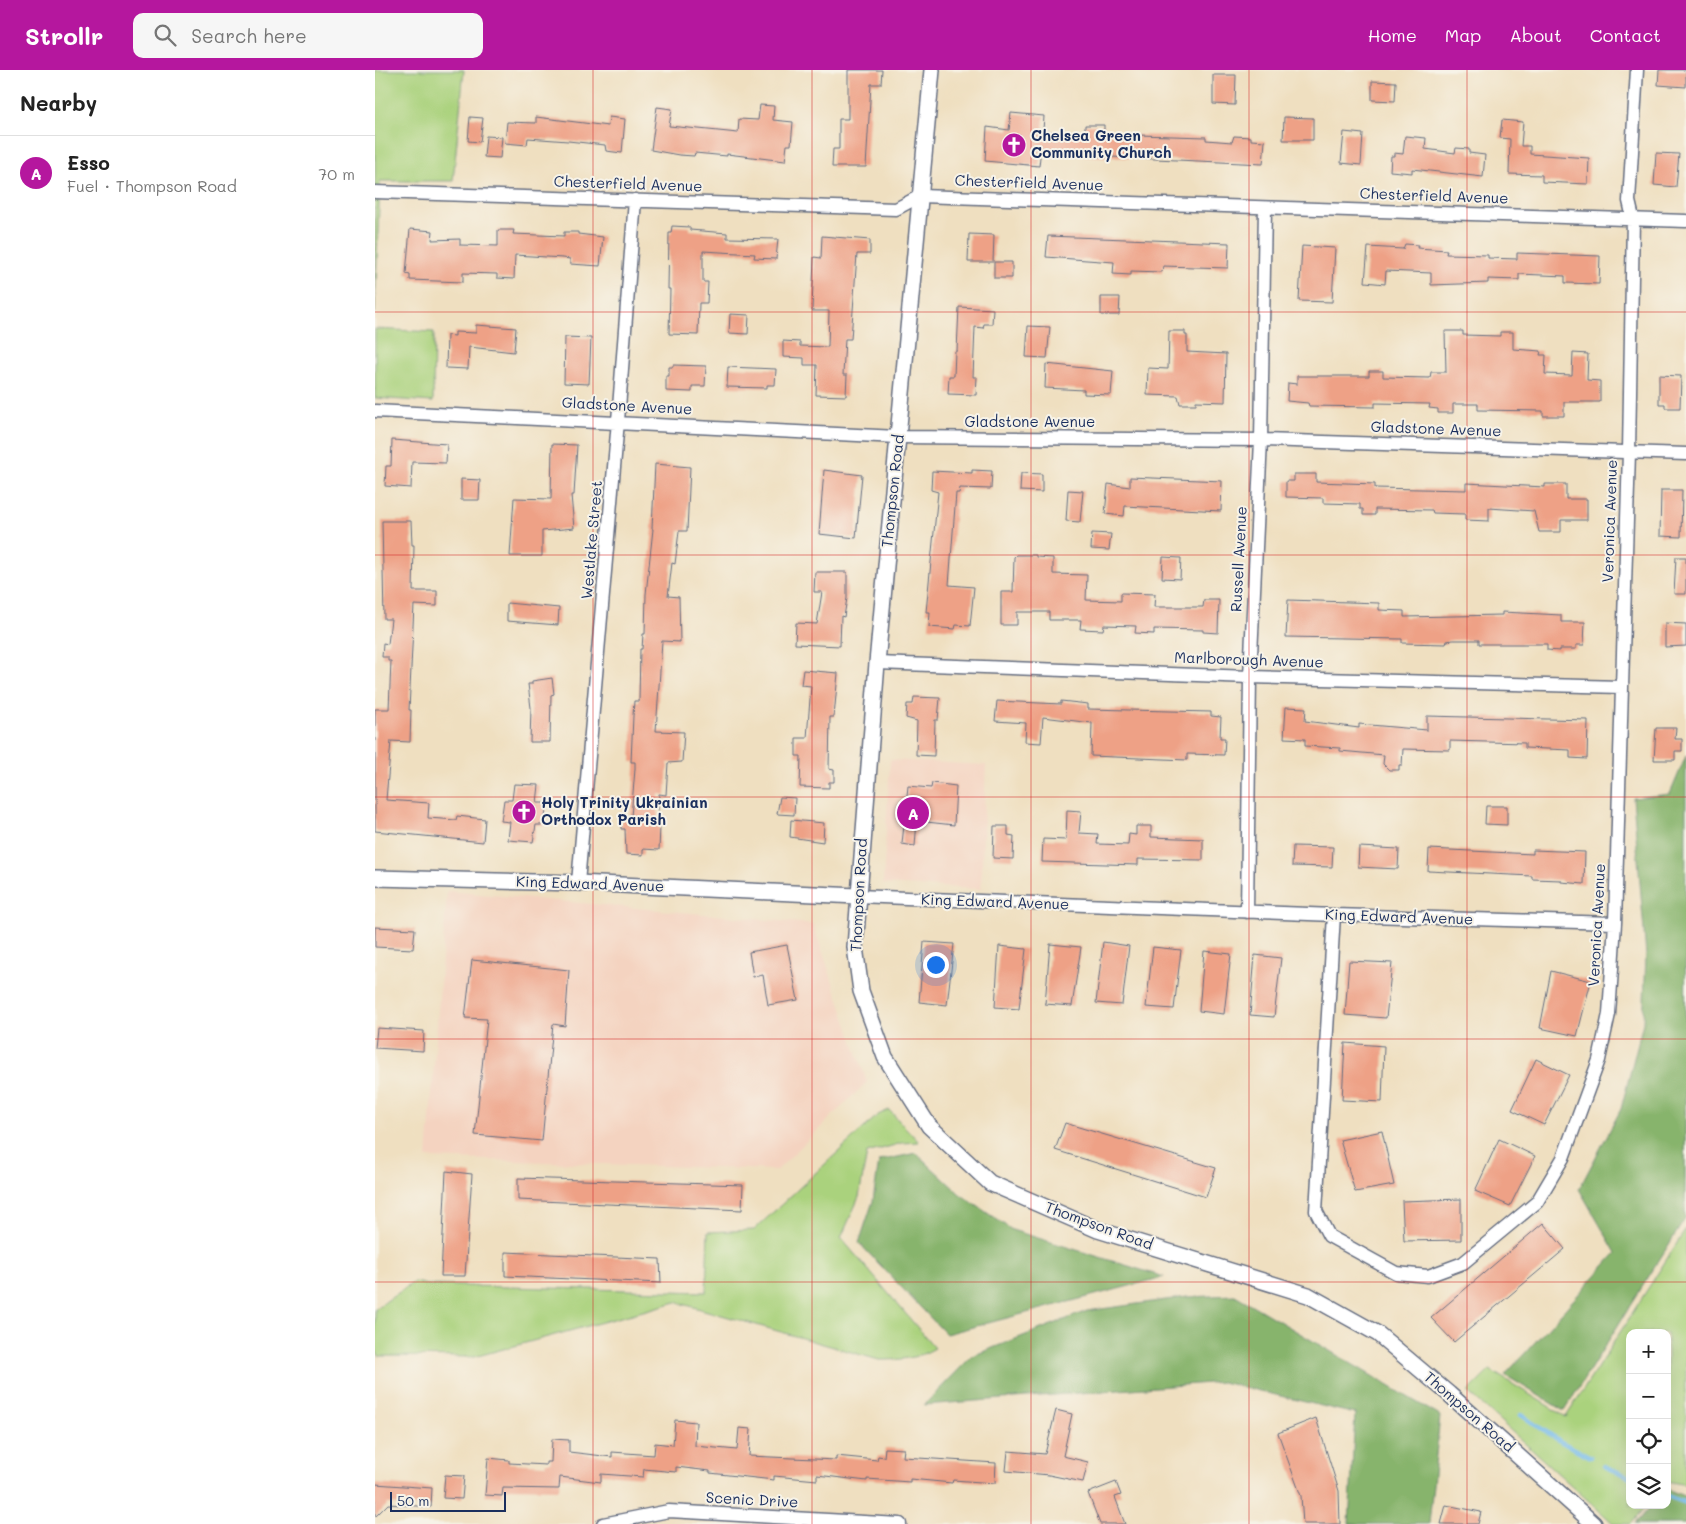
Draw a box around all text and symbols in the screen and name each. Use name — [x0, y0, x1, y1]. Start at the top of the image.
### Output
search box — [133, 13, 483, 58]
text: Strollr — [25, 20, 103, 51]
icon: search — [151, 21, 179, 49]
text: Search here — [191, 23, 307, 48]
text: Home — [1368, 23, 1417, 47]
text: Map — [1445, 23, 1481, 47]
text: About — [1509, 23, 1562, 47]
text: Contact — [1590, 23, 1661, 47]
text: Nearby — [20, 89, 97, 116]
place label: Chelsea Green Community Church — [1031, 125, 1172, 162]
church icon: Chelsea Green Community Church — [1001, 132, 1027, 158]
text: Esso — [67, 150, 110, 175]
text: A — [30, 163, 42, 184]
text: 70 m — [318, 163, 355, 184]
street label: Chesterfield Avenue — [954, 169, 1104, 195]
street label: Chesterfield Avenue — [553, 170, 703, 196]
text: Fuel · Thompson Road — [67, 175, 237, 196]
street label: Chesterfield Avenue — [1359, 182, 1509, 208]
street label: Gladstone Avenue — [561, 392, 693, 418]
street label: Gladstone Avenue — [965, 411, 1095, 431]
street label: Gladstone Avenue — [1370, 416, 1502, 440]
street label: Thompson Road — [876, 433, 908, 548]
street label: Veronica Avenue — [1597, 459, 1621, 583]
street label: Westlake Street — [576, 480, 606, 600]
street label: Russell Avenue — [1225, 506, 1251, 612]
street label: Marlborough Avenue — [1174, 646, 1324, 672]
place label: Holy Trinity Ukrainian Orthodox Parish — [541, 792, 708, 829]
pin: A — [897, 794, 929, 832]
church icon: Holy Trinity Ukrainian Orthodox Parish — [511, 799, 537, 825]
street label: Thompson Road — [845, 838, 871, 952]
street label: Veronica Avenue — [1583, 863, 1609, 987]
street label: King Edward Avenue — [516, 870, 665, 896]
street label: King Edward Avenue — [921, 888, 1070, 914]
street label: King Edward Avenue — [1325, 903, 1474, 929]
your location — [923, 952, 949, 978]
street label: Thompson Road — [1043, 1196, 1156, 1254]
map controls — [1626, 1329, 1671, 1509]
button: + — [1626, 1329, 1671, 1374]
street label: Thompson Road — [1420, 1366, 1519, 1456]
button: − — [1626, 1374, 1671, 1419]
button: locate — [1626, 1419, 1671, 1464]
button: layers — [1626, 1464, 1671, 1509]
street label: Scenic Drive — [705, 1487, 799, 1511]
scale bar — [390, 1489, 506, 1512]
text: 50 m — [397, 1491, 429, 1510]

